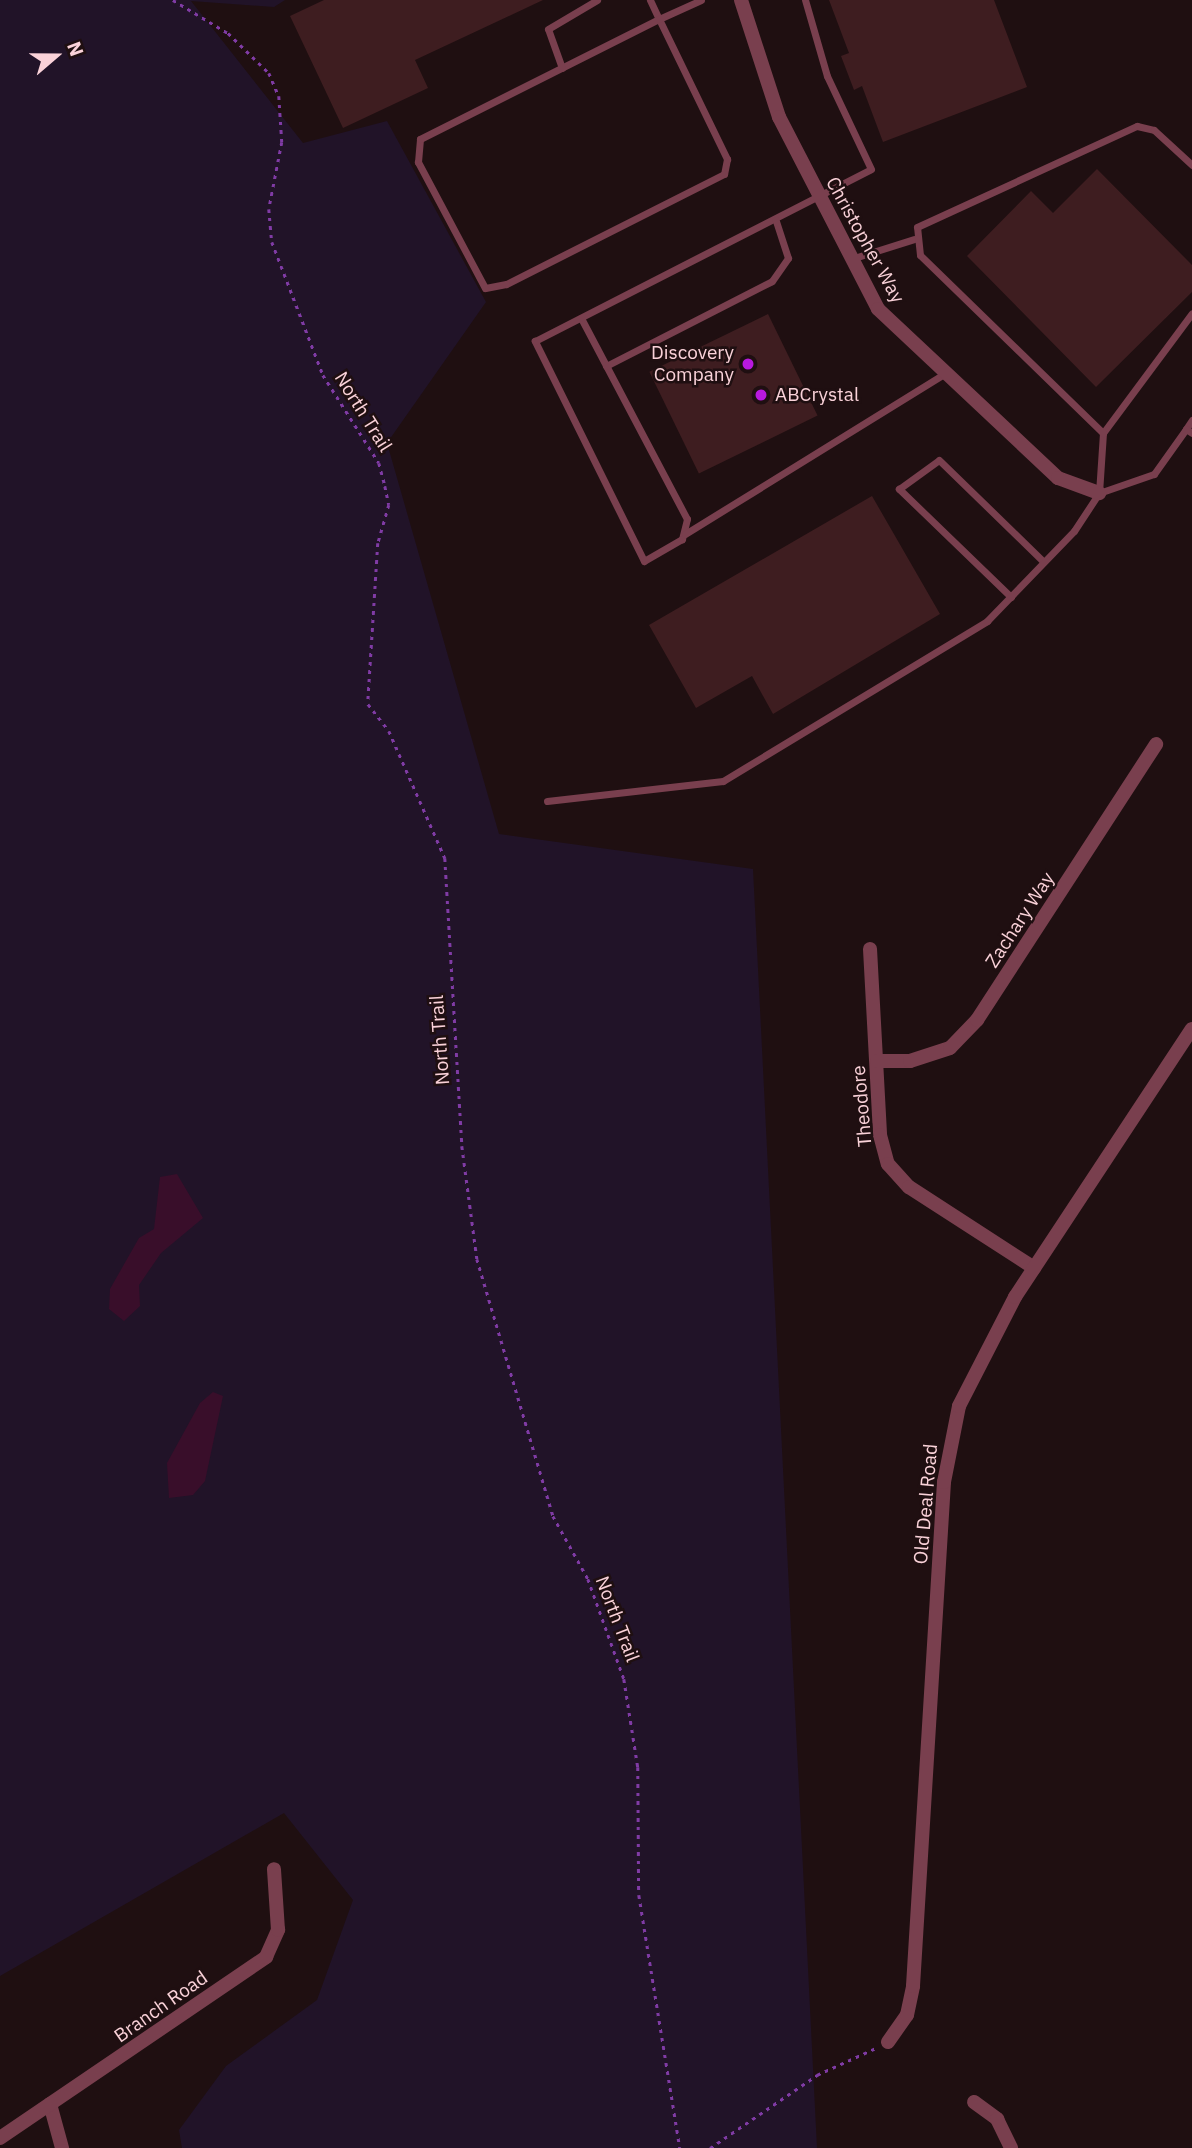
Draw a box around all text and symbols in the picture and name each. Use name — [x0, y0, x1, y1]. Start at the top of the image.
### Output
north arrow — [21, 21, 91, 91]
text: N — [62, 38, 89, 59]
street label: Christopher Way — [821, 173, 909, 307]
place label: Discovery Company — [651, 342, 734, 386]
marker: Discovery Company — [740, 356, 756, 372]
street label: North Trail — [329, 368, 397, 456]
place label: ABCrystal — [775, 384, 859, 406]
marker: ABCrystal — [753, 387, 769, 403]
street label: Zachary Way — [981, 868, 1059, 972]
street label: North Trail — [425, 994, 455, 1086]
street label: Theodore — [847, 1064, 877, 1148]
street label: Old Deal Road — [909, 1443, 943, 1565]
street label: North Trail — [590, 1573, 644, 1665]
street label: Branch Road — [110, 1966, 212, 2048]

